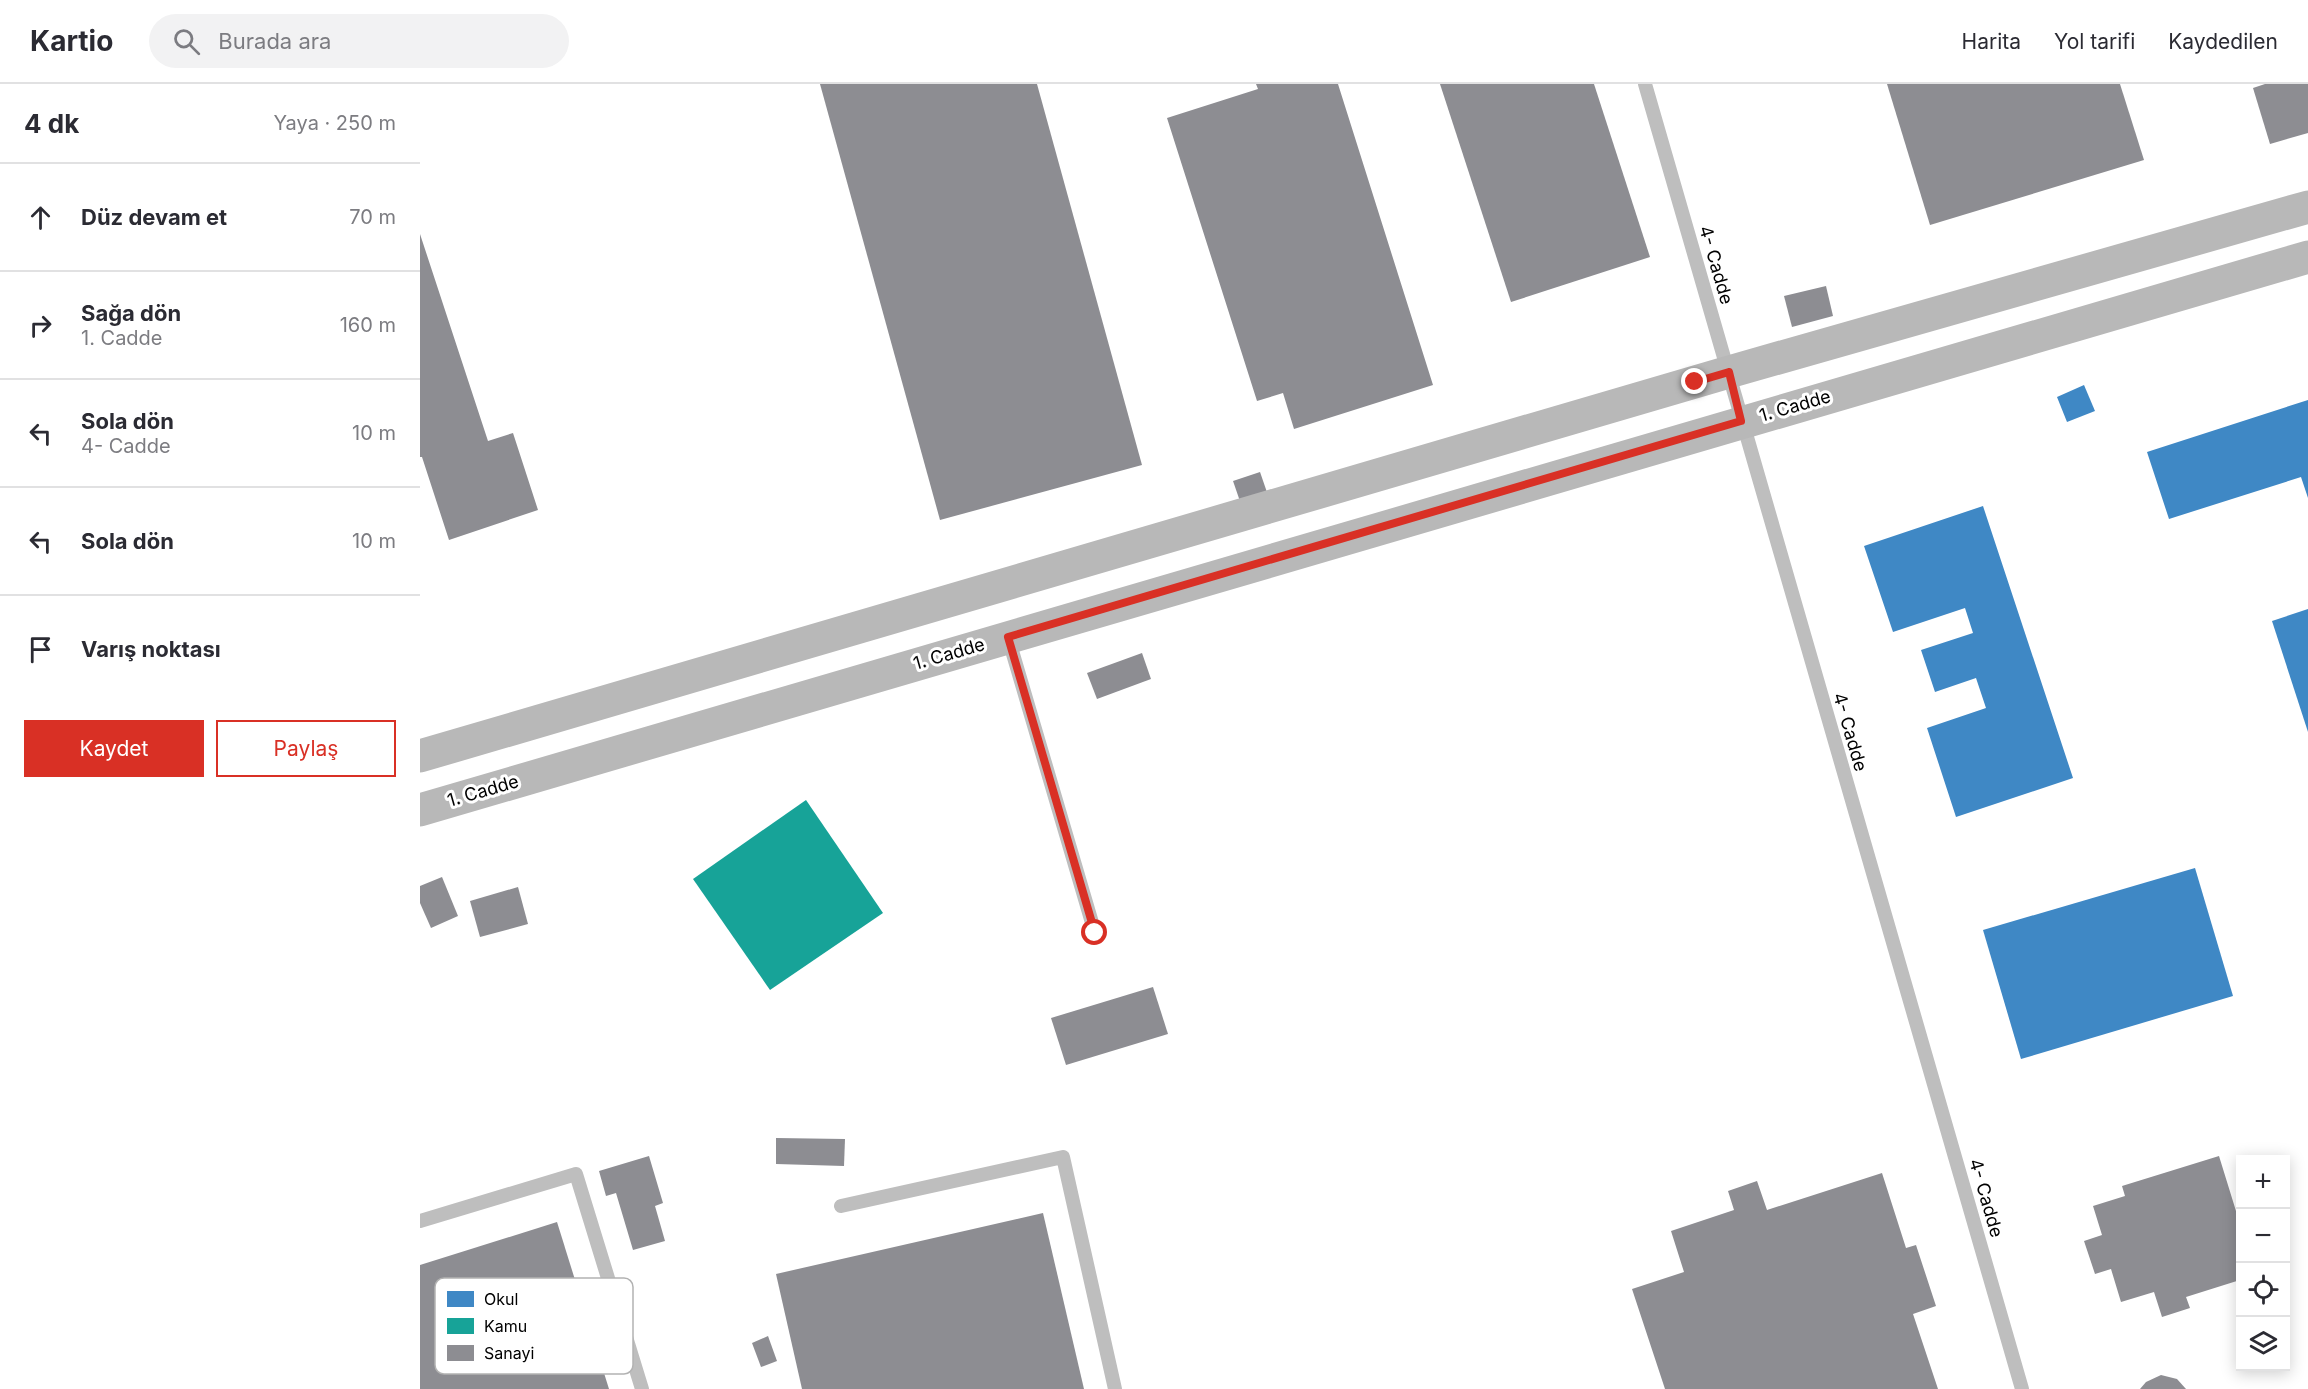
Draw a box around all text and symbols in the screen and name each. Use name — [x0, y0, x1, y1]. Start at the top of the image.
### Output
search box — [149, 14, 569, 68]
text: Kartio — [30, 24, 113, 58]
icon: search — [170, 25, 203, 58]
text: Burada ara — [218, 28, 331, 54]
text: Harita — [1962, 29, 2021, 54]
text: Yol tarifi — [2054, 29, 2135, 54]
text: Kaydedilen — [2168, 29, 2278, 54]
text: 4 dk — [24, 108, 79, 139]
text: Yaya · 250 m — [273, 111, 396, 135]
icon: ahead — [24, 201, 57, 234]
text: Düz devam et — [81, 204, 227, 230]
text: 70 m — [349, 205, 396, 229]
street label: 4- Cadde — [1695, 223, 1738, 307]
text: Sağa dön — [81, 300, 181, 326]
icon: right — [24, 309, 57, 342]
text: 160 m — [340, 313, 396, 337]
text: 1. Cadde — [81, 326, 163, 350]
route end — [1681, 368, 1707, 394]
street label: 1. Cadde — [1757, 385, 1833, 426]
text: Sola dön — [81, 408, 174, 434]
icon: left — [24, 417, 57, 450]
text: 10 m — [352, 421, 396, 445]
text: 4- Cadde — [81, 434, 171, 458]
icon: left — [24, 525, 57, 558]
text: Sola dön — [81, 528, 174, 554]
text: 10 m — [352, 529, 396, 553]
icon: arrive — [24, 633, 57, 666]
street label: 1. Cadde — [911, 633, 987, 674]
text: Varış noktası — [81, 636, 221, 662]
street label: 4- Cadde — [1829, 690, 1872, 774]
button: Kaydet — [24, 720, 204, 777]
button: Paylaş — [216, 720, 396, 777]
street label: 1. Cadde — [445, 770, 521, 811]
route start — [1081, 919, 1107, 945]
map controls — [2236, 1155, 2290, 1371]
button: + — [2236, 1155, 2290, 1209]
street label: 4- Cadde — [1965, 1156, 2008, 1240]
button: − — [2236, 1209, 2290, 1263]
button: locate — [2236, 1263, 2290, 1317]
legend — [435, 1278, 633, 1374]
text: Okul — [484, 1289, 518, 1309]
text: Kamu — [484, 1316, 527, 1336]
button: layers — [2236, 1317, 2290, 1371]
text: Sanayi — [484, 1343, 534, 1363]

